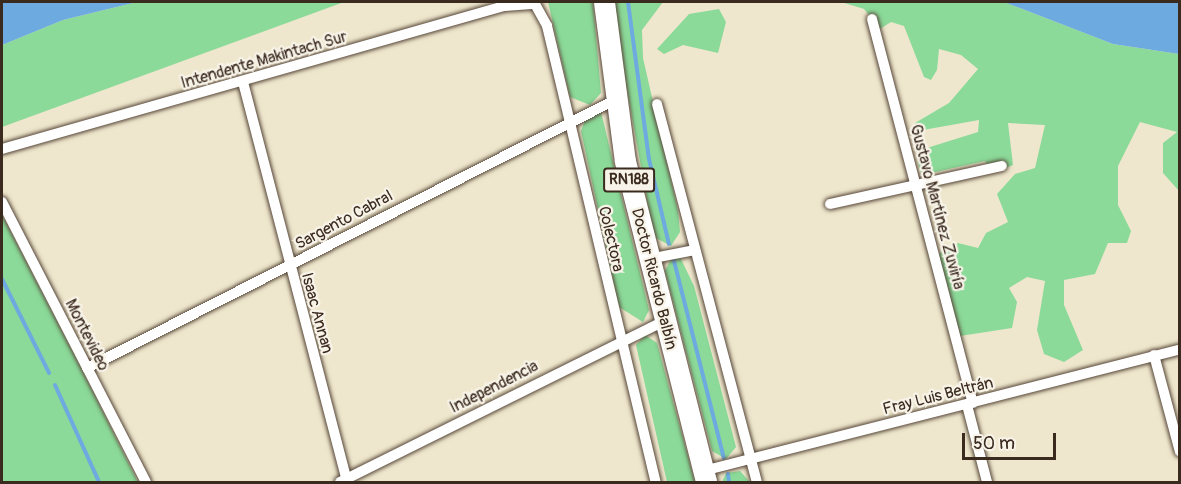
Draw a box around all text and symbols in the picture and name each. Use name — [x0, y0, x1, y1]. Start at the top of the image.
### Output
street label: Intendente Makintach Sur — [179, 27, 349, 93]
street label: Gustavo Martínez Zuviría — [906, 122, 968, 292]
road number: RN188 — [602, 168, 656, 192]
street label: Sargento Cabral — [292, 186, 396, 254]
street label: Colectora — [594, 204, 628, 274]
street label: Doctor Ricardo Balbín — [627, 206, 681, 352]
street label: Isaac Annan — [297, 271, 337, 355]
street label: Montevideo — [61, 296, 113, 374]
street label: Independencia — [447, 357, 541, 417]
street label: Fray Luis Beltrán — [881, 373, 995, 419]
scale bar — [965, 421, 1060, 459]
text: 50 m — [973, 432, 1015, 455]

